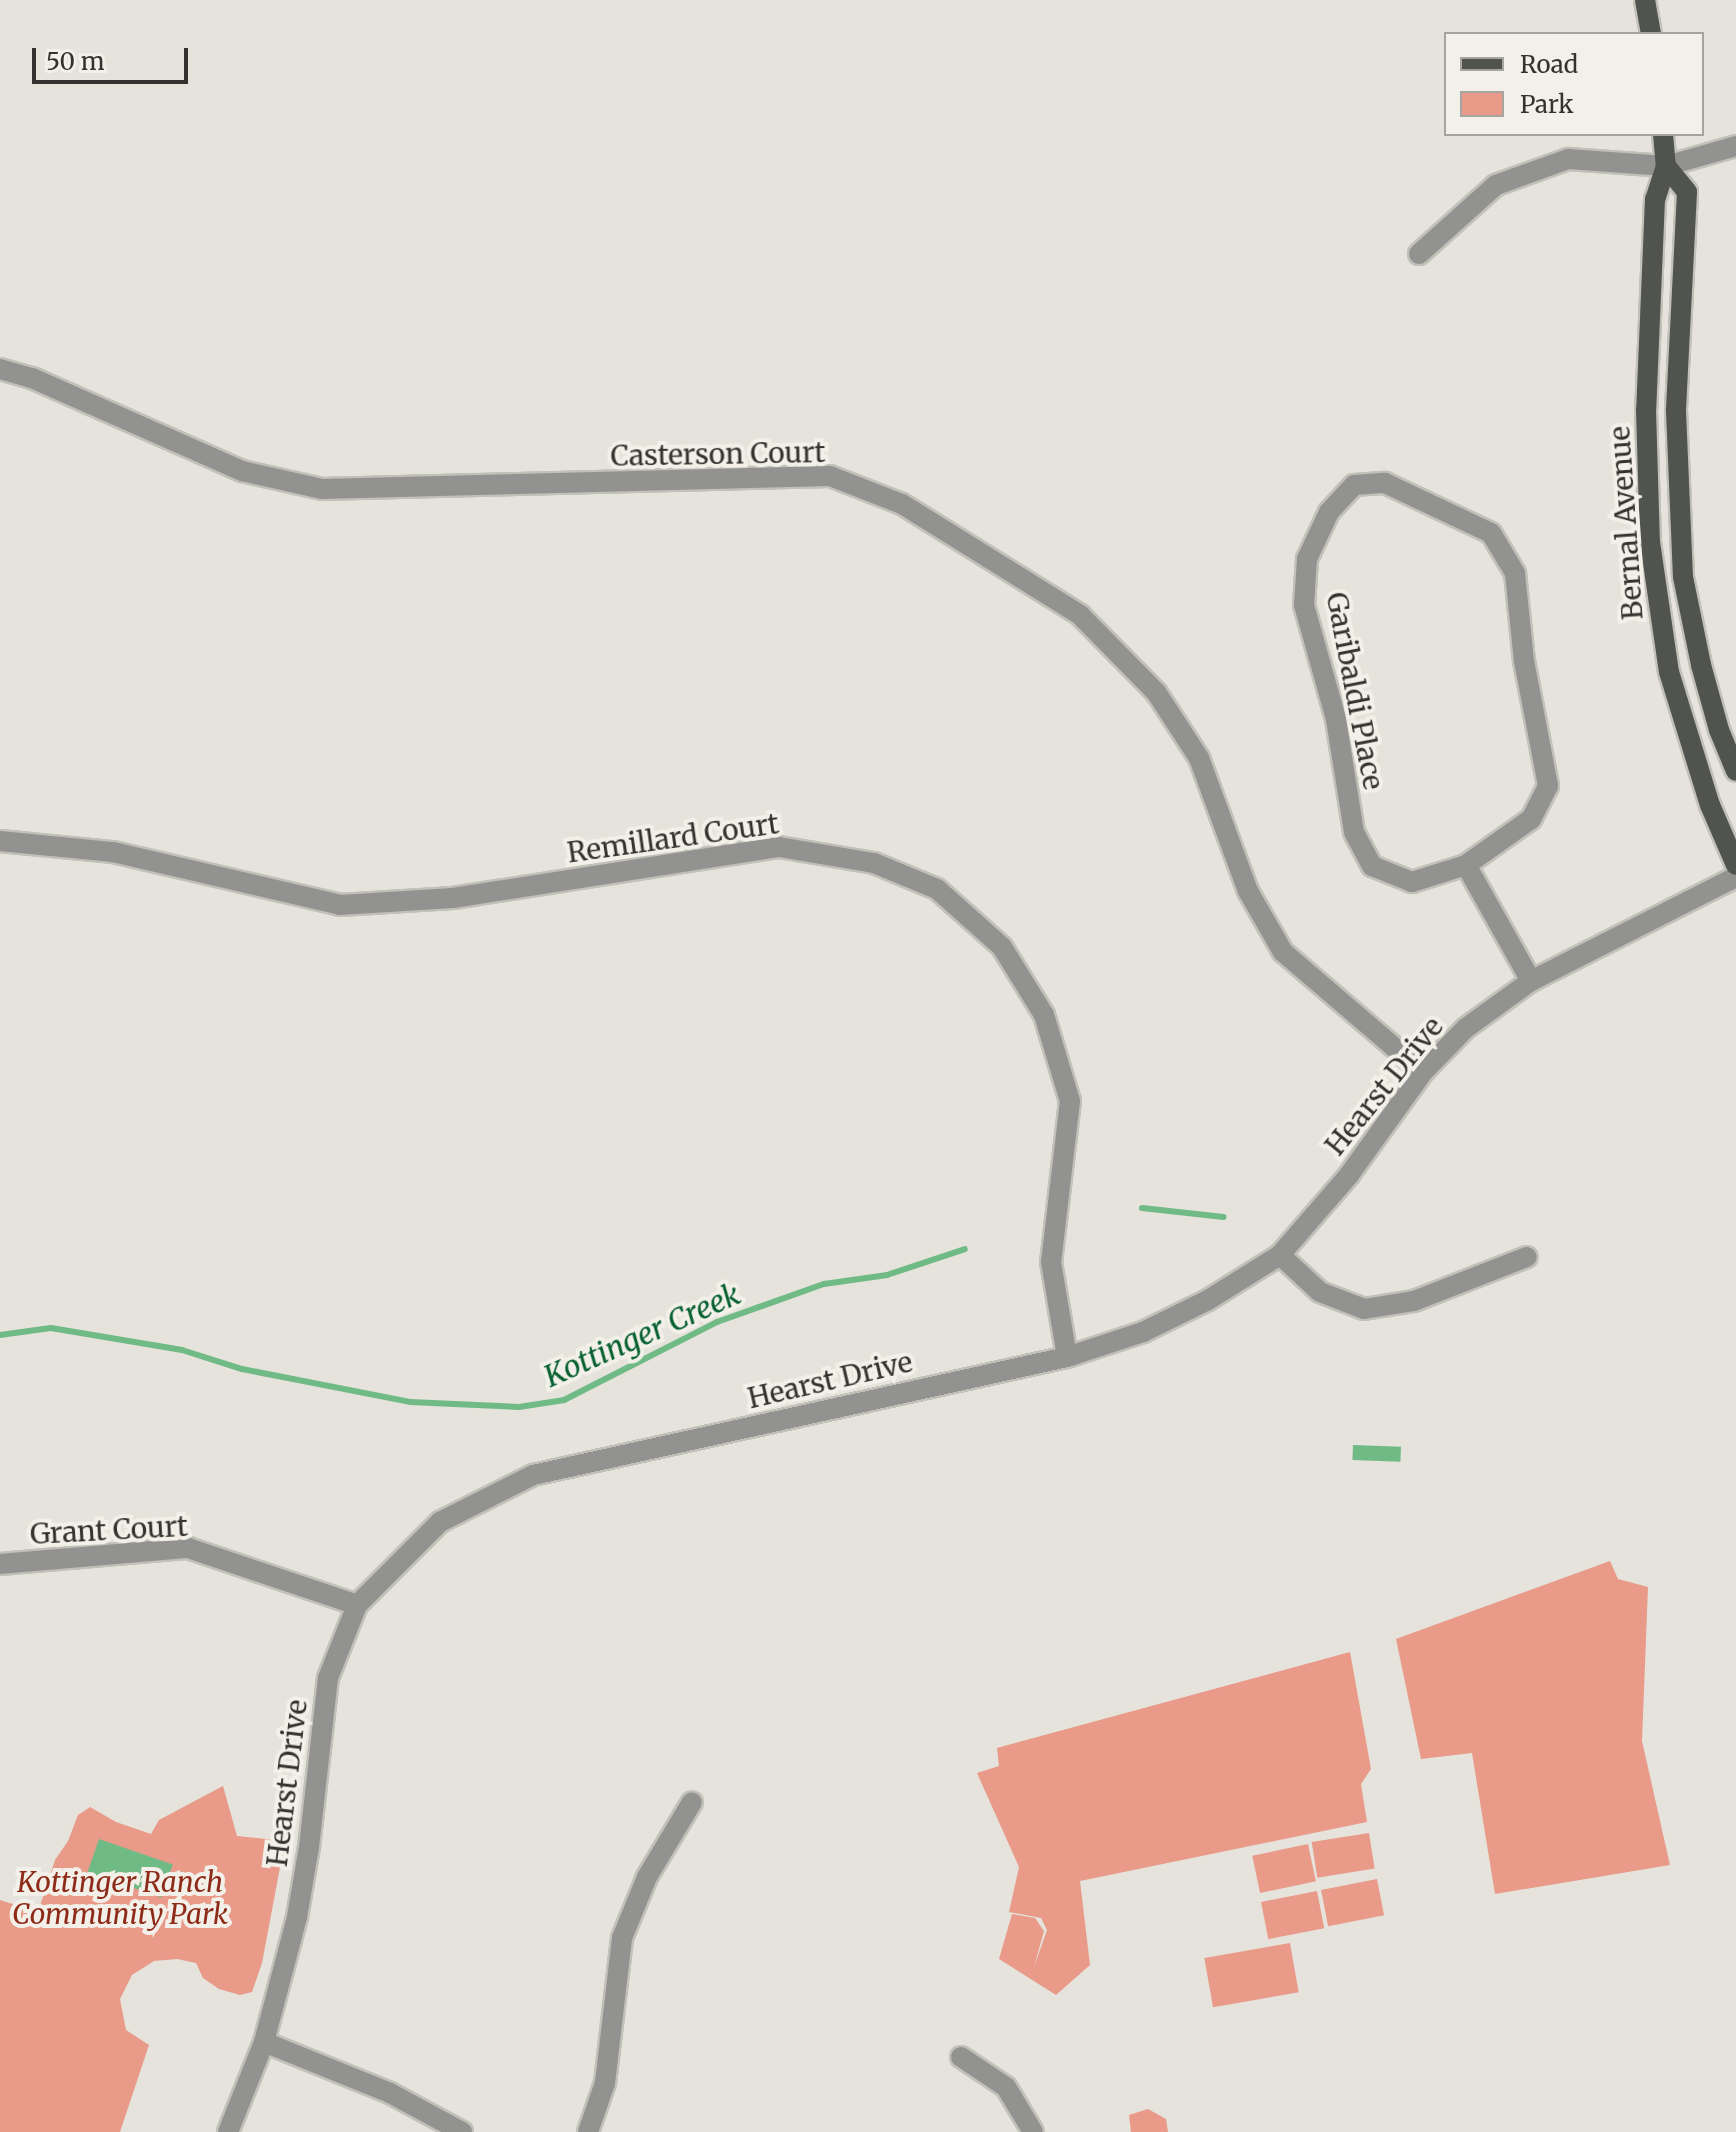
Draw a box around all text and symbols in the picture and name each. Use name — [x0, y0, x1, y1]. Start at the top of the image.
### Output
scale bar — [36, 32, 192, 82]
legend — [1444, 32, 1704, 136]
text: 50 m — [46, 46, 105, 77]
text: Road — [1520, 49, 1578, 80]
text: Park — [1520, 89, 1573, 120]
street label: Bernal Avenue — [1602, 425, 1650, 621]
street label: Casterson Court — [610, 435, 826, 473]
street label: Garibaldi Place — [1319, 590, 1391, 792]
street label: Remillard Court — [565, 807, 781, 869]
street label: Hearst Drive — [1318, 1010, 1450, 1162]
water label: Kottinger Creek — [538, 1276, 746, 1394]
street label: Hearst Drive — [744, 1345, 916, 1415]
street label: Grant Court — [29, 1509, 189, 1551]
street label: Hearst Drive — [260, 1698, 314, 1868]
park label: Kottinger Ranch Community Park — [12, 1865, 228, 1931]

